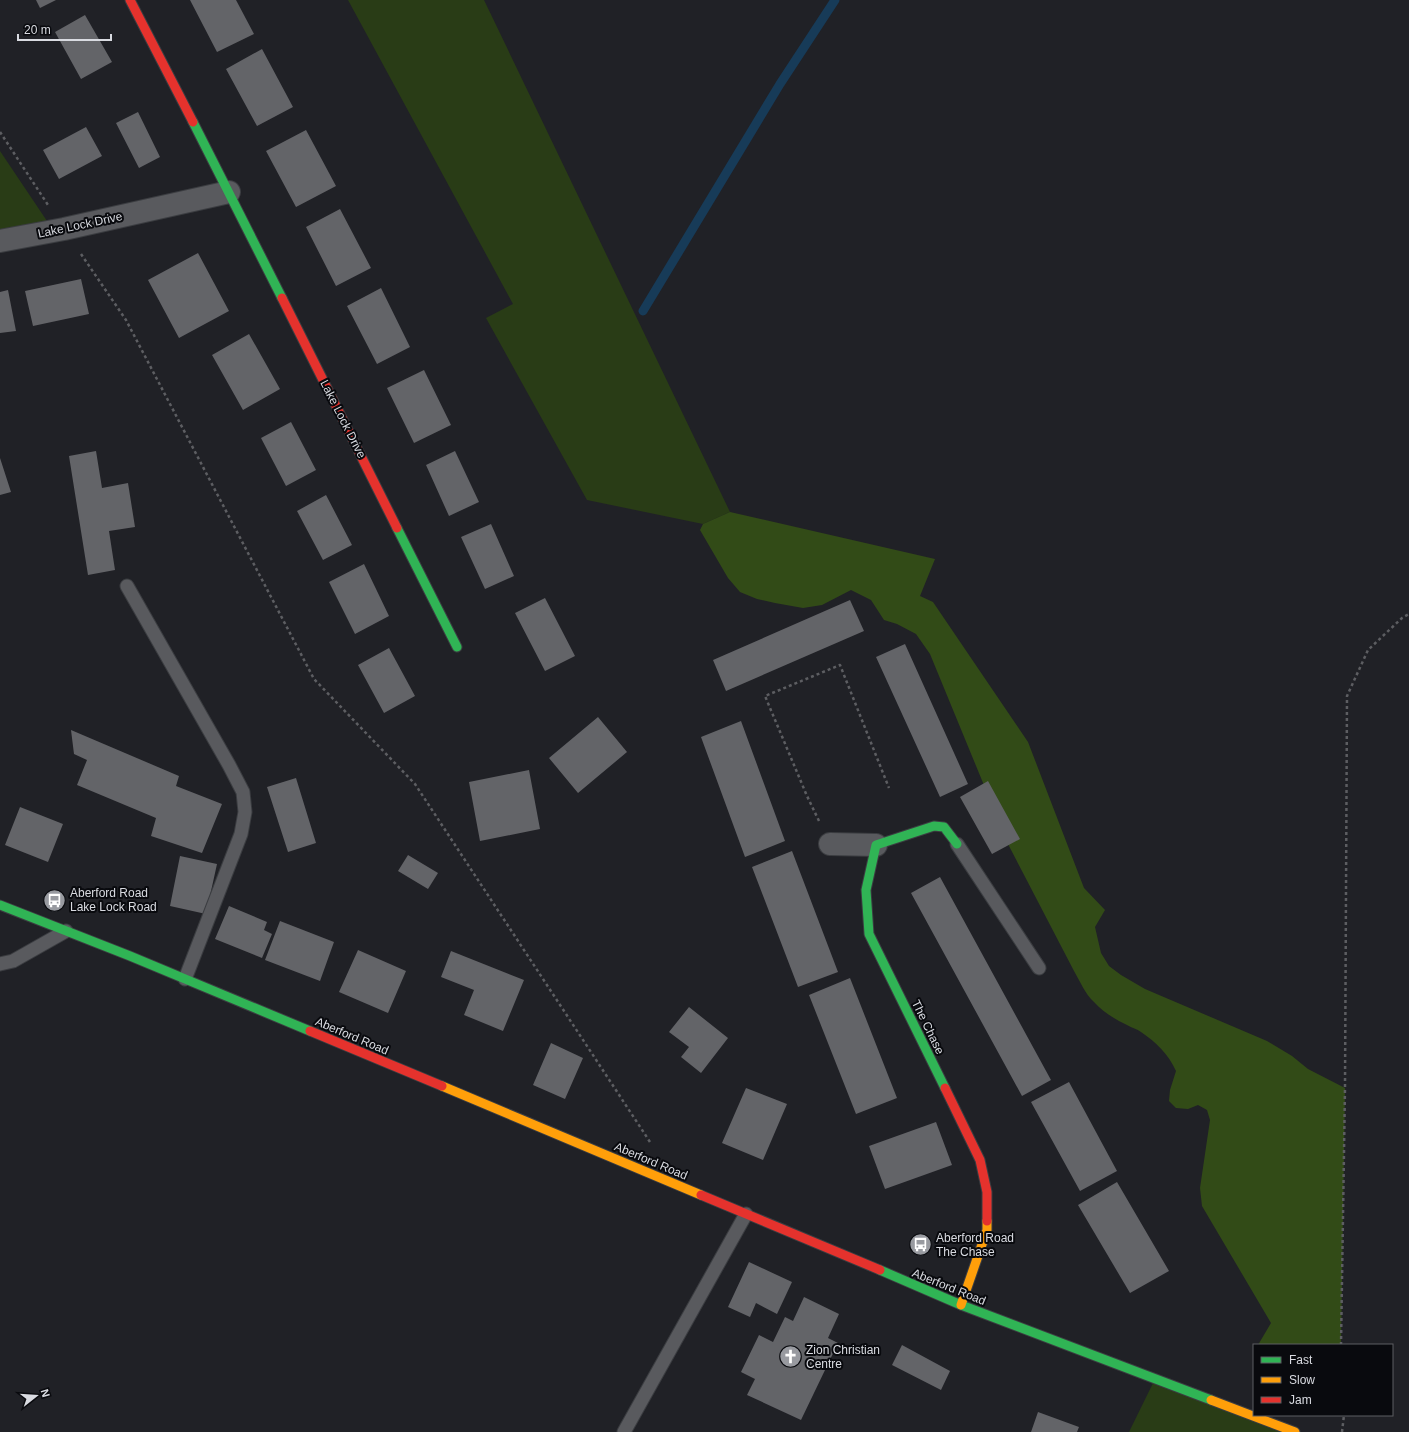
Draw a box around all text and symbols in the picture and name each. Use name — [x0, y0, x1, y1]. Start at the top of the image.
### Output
scale bar — [18, 16, 111, 42]
text: 20 m — [24, 23, 51, 37]
street label: Lake Lock Drive — [36, 209, 124, 241]
street label: Lake Lock Drive — [317, 377, 369, 461]
place label: Aberford Road Lake Lock Road — [70, 886, 157, 914]
bus stop icon: Aberford Road Lake Lock Road — [41, 887, 67, 913]
street label: The Chase — [909, 998, 947, 1057]
street label: Aberford Road — [313, 1014, 391, 1058]
street label: Aberford Road — [612, 1139, 690, 1183]
place label: Aberford Road The Chase — [936, 1231, 1014, 1259]
bus stop icon: Aberford Road The Chase — [907, 1232, 933, 1258]
street label: Aberford Road — [910, 1266, 988, 1308]
place label: Zion Christian Centre — [806, 1343, 880, 1371]
church icon: Zion Christian Centre — [777, 1344, 803, 1370]
legend — [1253, 1344, 1393, 1416]
text: Fast — [1289, 1353, 1313, 1367]
text: Slow — [1289, 1373, 1315, 1387]
north arrow — [16, 1376, 56, 1416]
text: N — [39, 1388, 52, 1399]
text: Jam — [1289, 1393, 1312, 1407]

